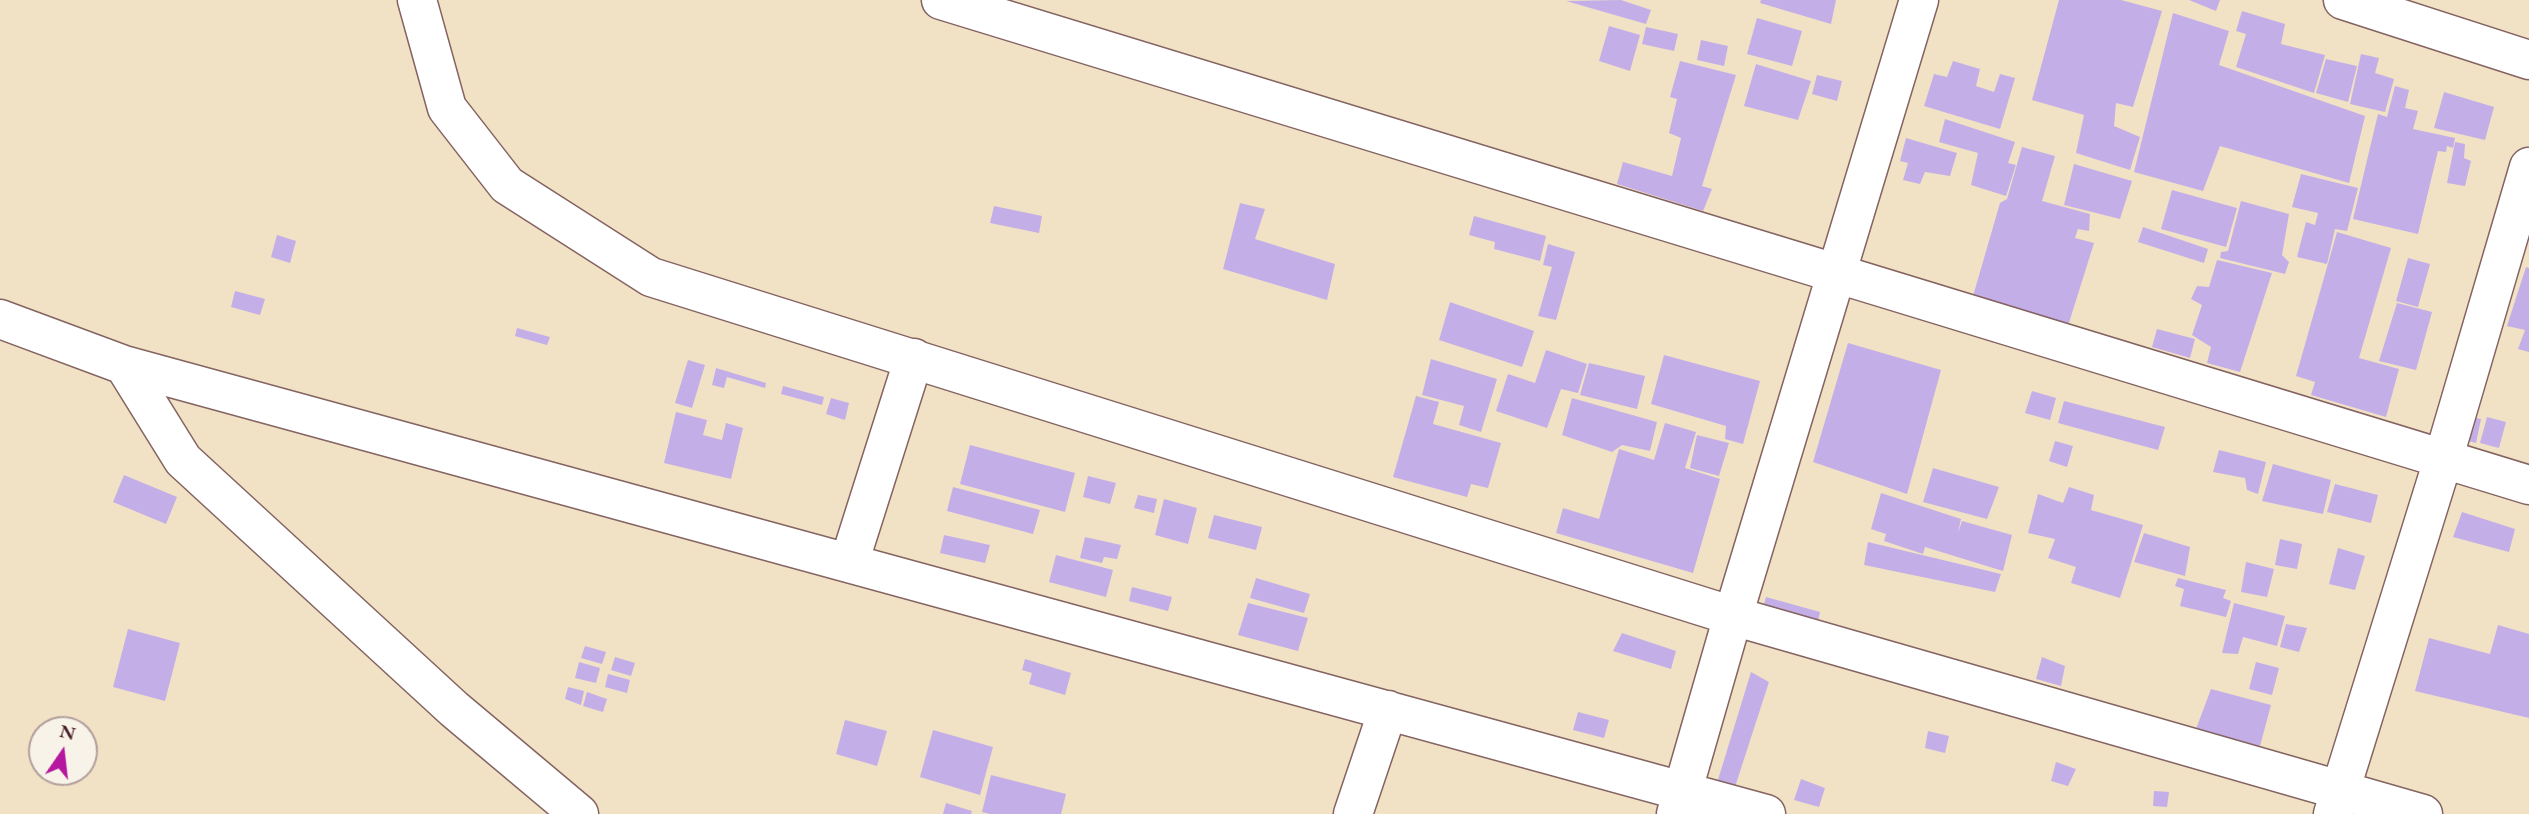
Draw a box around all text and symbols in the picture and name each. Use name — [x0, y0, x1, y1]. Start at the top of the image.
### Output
north arrow — [28, 716, 98, 786]
text: N — [57, 718, 78, 746]

